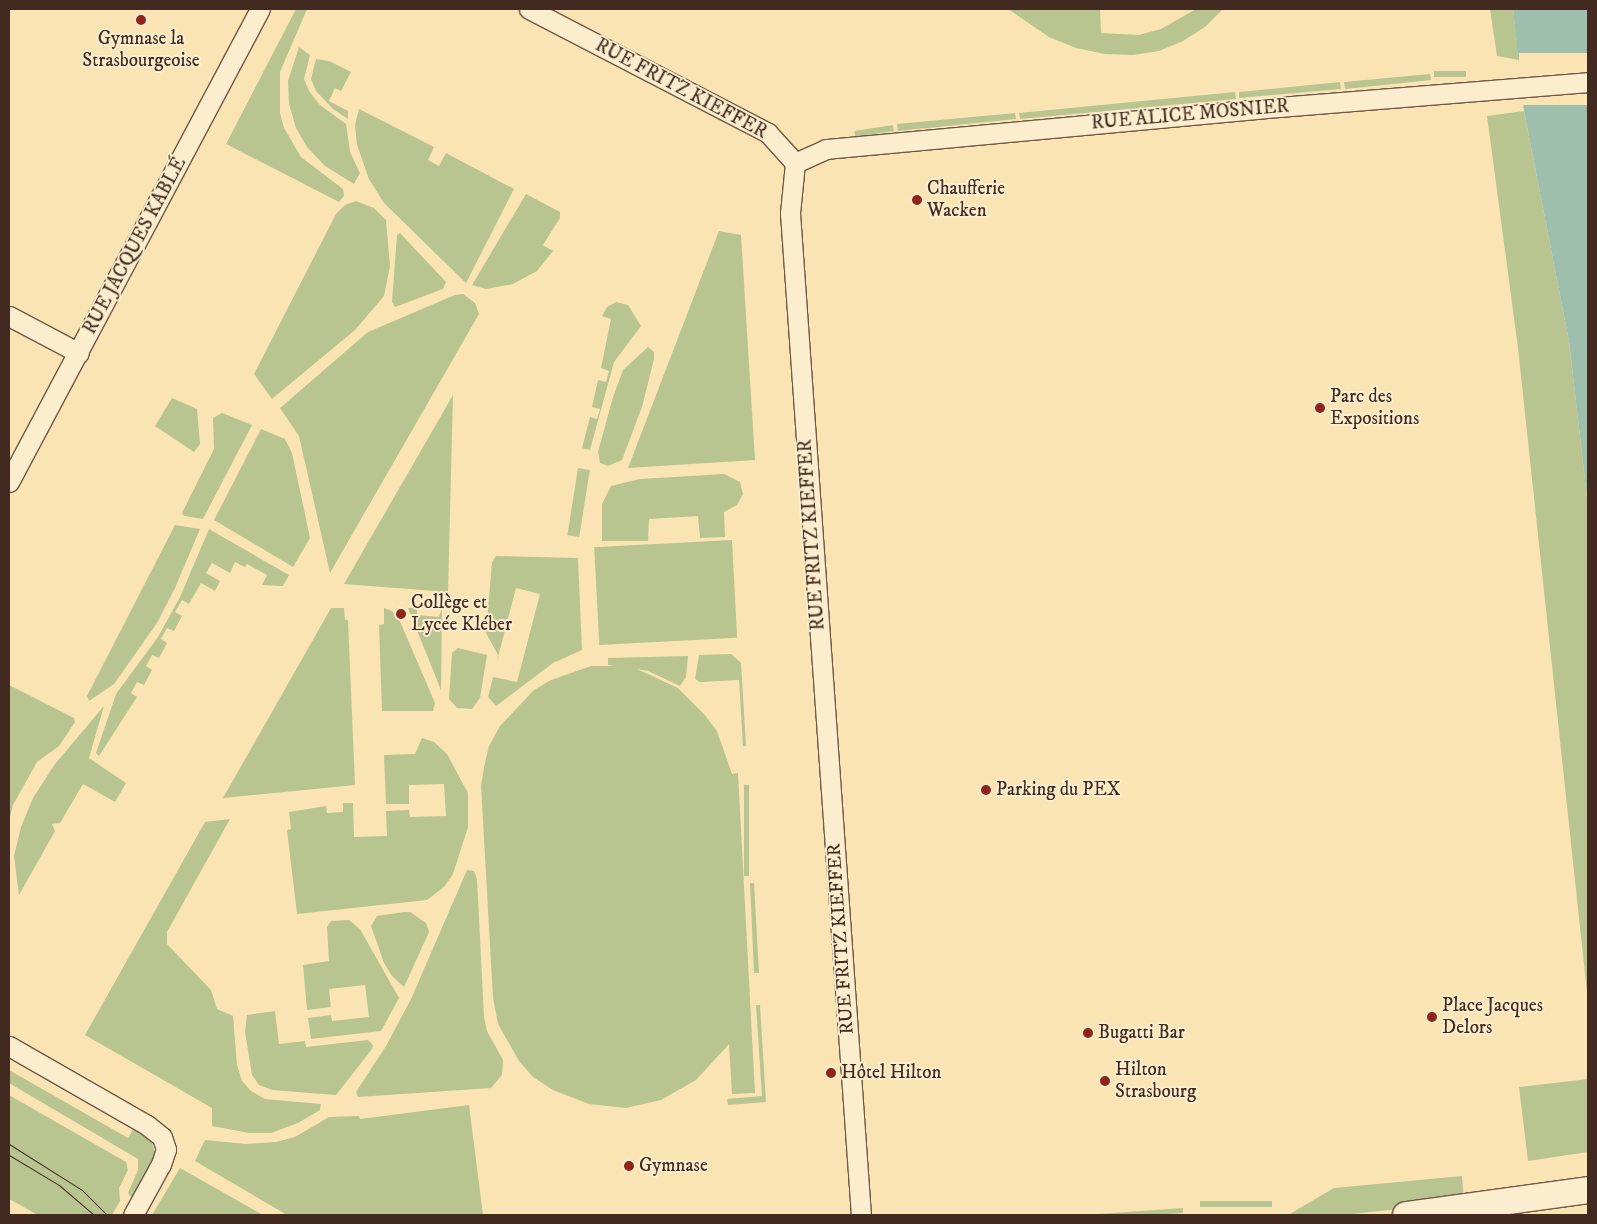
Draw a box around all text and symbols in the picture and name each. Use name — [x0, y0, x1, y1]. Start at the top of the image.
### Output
marker: Gymnase la Strasbourgeoise — [135, 14, 147, 26]
place label: Gymnase la Strasbourgeoise — [82, 28, 200, 72]
street label: RUE FRITZ KIEFFER — [591, 34, 771, 144]
street label: RUE ALICE MOSNIER — [1090, 95, 1290, 135]
street label: RUE JACQUES KABLÉ — [79, 154, 191, 338]
place label: Chaufferie Wacken — [927, 178, 1005, 222]
marker: Chaufferie Wacken — [911, 194, 923, 206]
place label: Parc des Expositions — [1330, 386, 1419, 430]
marker: Parc des Expositions — [1314, 402, 1326, 414]
street label: RUE FRITZ KIEFFER — [794, 439, 830, 631]
place label: Collège et Lycée Kléber — [411, 592, 512, 636]
marker: Collège et Lycée Kléber — [395, 608, 407, 620]
place label: Parking du PEX — [996, 779, 1121, 801]
marker: Parking du PEX — [980, 784, 992, 796]
street label: RUE FRITZ KIEFFER — [823, 843, 859, 1035]
place label: Place Jacques Delors — [1442, 995, 1543, 1039]
marker: Place Jacques Delors — [1426, 1011, 1438, 1023]
place label: Bugatti Bar — [1098, 1022, 1185, 1044]
marker: Bugatti Bar — [1082, 1027, 1094, 1039]
place label: Hilton Strasbourg — [1115, 1059, 1196, 1103]
place label: Hôtel Hilton — [841, 1062, 941, 1084]
marker: Hôtel Hilton — [825, 1067, 837, 1079]
marker: Hilton Strasbourg — [1099, 1075, 1111, 1087]
place label: Gymnase — [639, 1155, 708, 1177]
marker: Gymnase — [623, 1160, 635, 1172]

